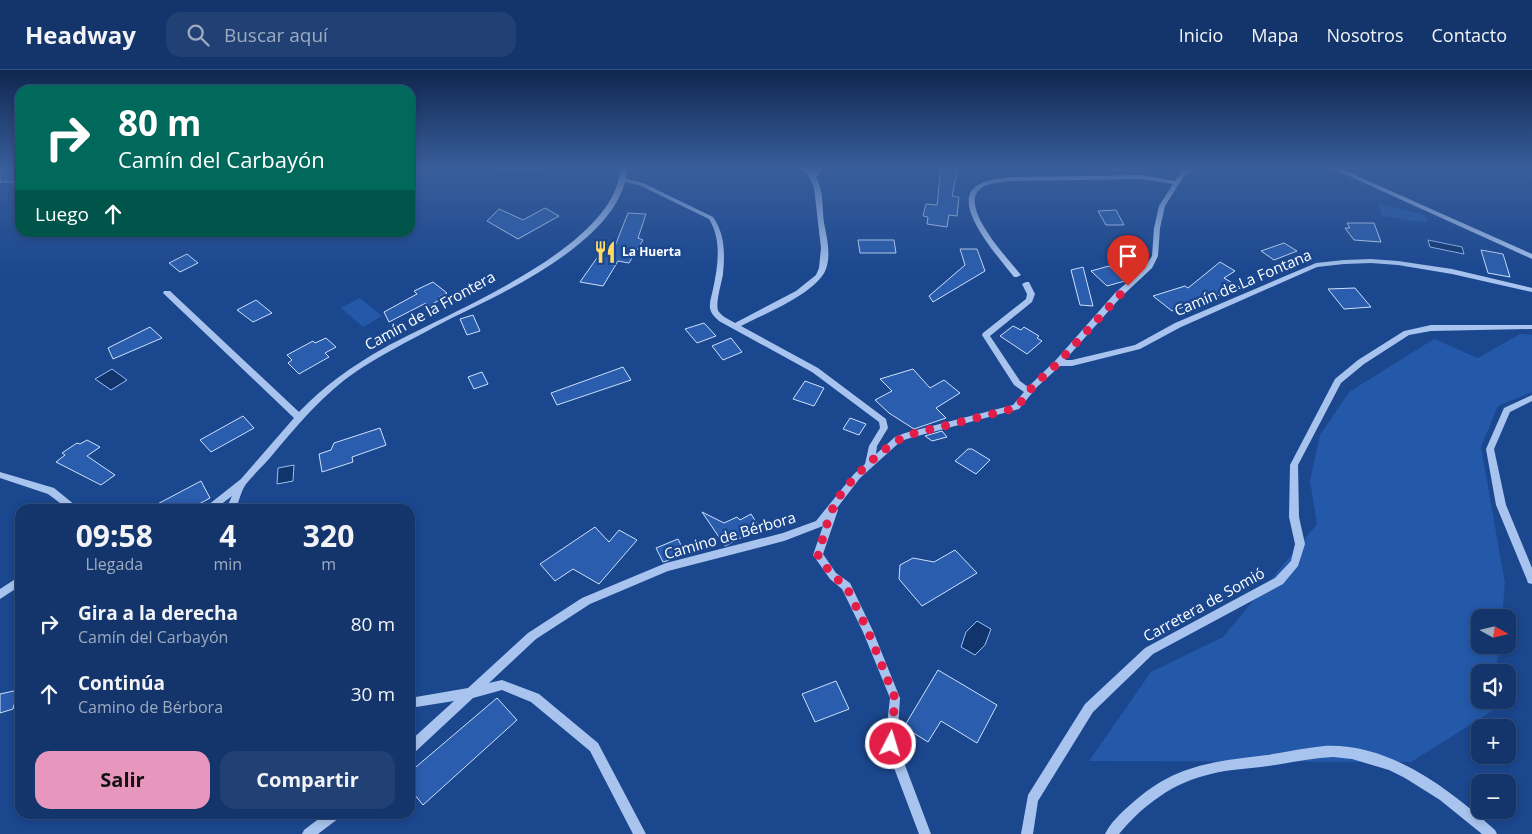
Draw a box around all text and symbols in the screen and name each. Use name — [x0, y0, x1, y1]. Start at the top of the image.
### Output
search box — [166, 12, 516, 57]
text: Headway — [25, 18, 136, 51]
icon: search — [184, 21, 212, 49]
text: Buscar aquí — [224, 22, 328, 48]
text: Inicio — [1179, 23, 1223, 47]
text: Mapa — [1251, 23, 1299, 47]
text: Nosotros — [1327, 23, 1404, 47]
text: Contacto — [1432, 23, 1507, 47]
text: 80 m — [118, 99, 201, 146]
icon: right — [35, 105, 100, 170]
text: Camín del Carbayón — [118, 144, 325, 174]
icon: ahead — [99, 200, 127, 228]
text: Luego — [35, 201, 89, 227]
pin — [1107, 235, 1149, 286]
restaurant icon: La Huerta — [592, 239, 618, 265]
icon: arrive — [1114, 242, 1142, 270]
place label: La Huerta — [622, 243, 681, 260]
street label: Camín de La Fontana — [1171, 244, 1314, 320]
street label: Camín de la Frontera — [361, 266, 498, 354]
street label: Camino de Bérbora — [662, 507, 798, 563]
text: 09:58 — [76, 515, 153, 556]
text: 4 — [219, 515, 236, 556]
text: 320 — [303, 515, 354, 556]
text: Llegada — [85, 553, 143, 575]
text: min — [214, 553, 242, 575]
text: m — [321, 553, 336, 575]
street label: Carretera de Somió — [1139, 562, 1268, 646]
text: Gira a la derecha — [78, 600, 238, 626]
north arrow — [1471, 609, 1516, 654]
map controls — [1471, 609, 1516, 819]
icon: right — [35, 610, 63, 638]
text: 80 m — [351, 611, 395, 637]
text: Camín del Carbayón — [78, 626, 228, 648]
button: sound — [1471, 664, 1516, 709]
text: Continúa — [78, 670, 165, 696]
icon: ahead — [35, 680, 63, 708]
text: 30 m — [351, 681, 395, 707]
text: Camino de Bérbora — [78, 696, 223, 718]
position arrow — [864, 717, 916, 769]
button: + — [1471, 719, 1516, 764]
button: Salir — [35, 751, 210, 809]
button: Compartir — [220, 751, 395, 809]
button: − — [1471, 774, 1516, 819]

